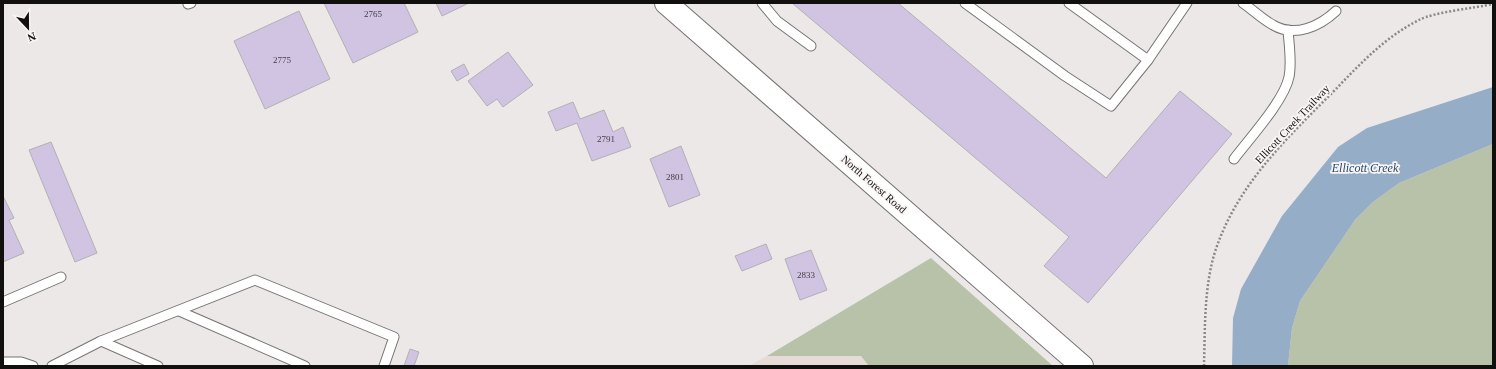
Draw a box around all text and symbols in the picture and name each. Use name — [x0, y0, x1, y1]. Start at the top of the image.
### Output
north arrow — [8, 8, 48, 48]
house number: 2765 — [364, 9, 383, 19]
text: N — [26, 30, 38, 44]
house number: 2775 — [273, 55, 292, 65]
street label: Ellicott Creek Trailway — [1252, 82, 1332, 166]
house number: 2791 — [597, 134, 615, 144]
street label: North Forest Road — [839, 153, 909, 216]
water label: Ellicott Creek — [1331, 161, 1399, 175]
house number: 2801 — [666, 172, 684, 182]
house number: 2833 — [797, 270, 816, 280]

